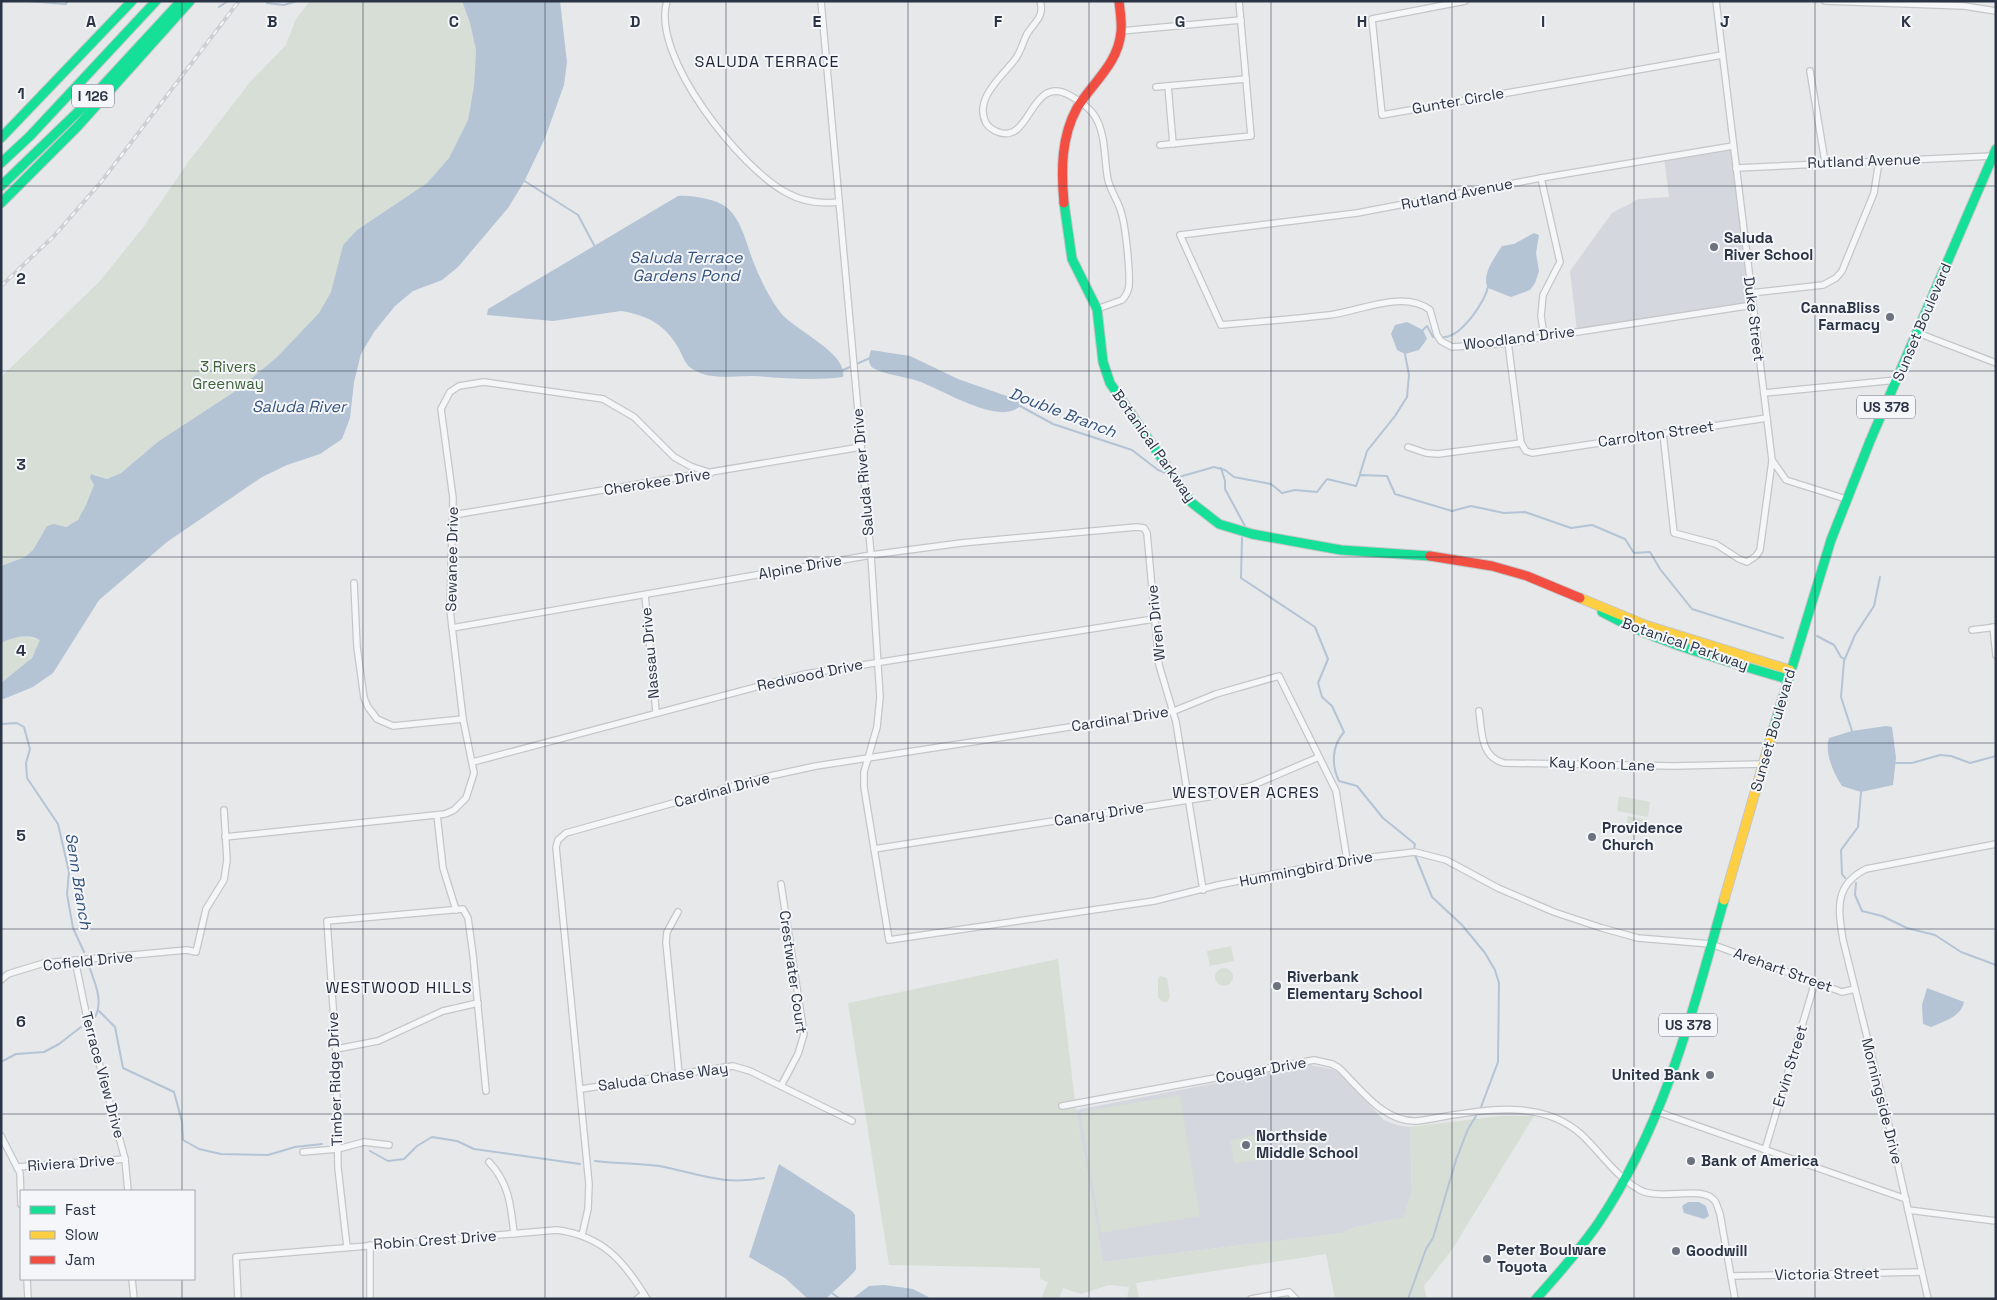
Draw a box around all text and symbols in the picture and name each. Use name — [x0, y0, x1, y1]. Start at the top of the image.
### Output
text: A — [86, 11, 96, 32]
text: B — [267, 11, 277, 32]
text: C — [449, 11, 459, 32]
text: D — [630, 11, 640, 32]
text: E — [813, 11, 822, 32]
text: F — [994, 11, 1003, 32]
text: G — [1175, 11, 1185, 32]
text: H — [1357, 11, 1367, 32]
text: I — [1541, 11, 1545, 32]
text: J — [1720, 11, 1730, 32]
text: K — [1901, 11, 1911, 32]
district label: SALUDA TERRACE — [695, 51, 839, 72]
text: 1 — [17, 83, 25, 104]
street label: Gunter Circle — [1410, 83, 1506, 118]
road number: I 126 — [72, 84, 114, 108]
street label: Rutland Avenue — [1807, 149, 1921, 172]
street label: Rutland Avenue — [1399, 173, 1514, 214]
place label: Saluda River School — [1724, 228, 1813, 264]
marker: Saluda River School — [1708, 241, 1720, 253]
water label: Saluda Terrace Gardens Pond — [629, 247, 743, 286]
street label: Sunset Boulevard — [1888, 260, 1955, 384]
text: 2 — [16, 268, 26, 289]
street label: Duke Street — [1740, 275, 1769, 363]
place label: CannaBliss Farmacy — [1801, 298, 1880, 334]
marker: CannaBliss Farmacy — [1884, 311, 1896, 323]
street label: Woodland Drive — [1462, 321, 1576, 354]
park label: 3 Rivers Greenway — [192, 357, 264, 393]
water label: Double Branch — [1006, 382, 1120, 443]
street label: Botanical Parkway — [1108, 386, 1200, 506]
water label: Saluda River — [252, 396, 348, 417]
road number: US 378 — [1857, 396, 1915, 418]
street label: Saluda River Drive — [847, 407, 878, 537]
street label: Carrolton Street — [1597, 416, 1715, 451]
text: 3 — [16, 454, 26, 475]
street label: Cherokee Drive — [602, 464, 712, 499]
street label: Sewanee Drive — [441, 506, 462, 612]
street label: Alpine Drive — [757, 550, 843, 583]
street label: Wren Drive — [1142, 584, 1169, 662]
street label: Nassau Drive — [636, 606, 663, 700]
street label: Botanical Parkway — [1619, 613, 1751, 674]
text: 4 — [16, 640, 26, 661]
street label: Redwood Drive — [755, 654, 865, 695]
street label: Sunset Boulevard — [1746, 666, 1799, 794]
street label: Cardinal Drive — [1070, 701, 1170, 736]
street label: Kay Koon Lane — [1549, 752, 1655, 775]
street label: Cardinal Drive — [672, 768, 772, 811]
district label: WESTOVER ACRES — [1172, 782, 1320, 803]
street label: Canary Drive — [1053, 797, 1145, 830]
place label: Providence Church — [1602, 818, 1683, 854]
text: 5 — [16, 825, 26, 846]
water label: Senn Branch — [60, 831, 97, 932]
marker: Providence Church — [1586, 831, 1598, 843]
street label: Hummingbird Drive — [1238, 846, 1374, 891]
street label: Crestwater Court — [775, 909, 812, 1035]
street label: Arehart Street — [1731, 943, 1835, 996]
street label: Cofield Drive — [42, 946, 134, 975]
place label: Riverbank Elementary School — [1287, 967, 1422, 1003]
district label: WESTWOOD HILLS — [325, 977, 473, 998]
marker: Riverbank Elementary School — [1271, 980, 1283, 992]
street label: Terrace View Drive — [77, 1009, 130, 1141]
text: 6 — [16, 1011, 26, 1032]
street label: Timber Ridge Drive — [323, 1011, 346, 1147]
road number: US 378 — [1659, 1014, 1717, 1036]
street label: Ervin Street — [1768, 1022, 1811, 1109]
street label: Morningside Drive — [1858, 1036, 1907, 1166]
street label: Cougar Drive — [1214, 1052, 1308, 1087]
street label: Saluda Chase Way — [597, 1058, 729, 1095]
place label: United Bank — [1612, 1065, 1701, 1084]
marker: United Bank — [1704, 1069, 1716, 1081]
place label: Northside Middle School — [1256, 1126, 1358, 1162]
marker: Northside Middle School — [1240, 1139, 1252, 1151]
street label: Riviera Drive — [27, 1150, 115, 1175]
place label: Bank of America — [1701, 1151, 1819, 1170]
marker: Bank of America — [1685, 1155, 1697, 1167]
legend — [20, 1190, 195, 1280]
text: Fast — [65, 1200, 96, 1219]
text: Slow — [65, 1225, 99, 1244]
street label: Robin Crest Drive — [373, 1226, 497, 1253]
place label: Peter Boulware Toyota — [1497, 1240, 1607, 1276]
place label: Goodwill — [1686, 1241, 1748, 1260]
marker: Goodwill — [1670, 1245, 1682, 1257]
text: Jam — [65, 1250, 95, 1269]
marker: Peter Boulware Toyota — [1481, 1253, 1493, 1265]
street label: Victoria Street — [1774, 1263, 1880, 1284]

